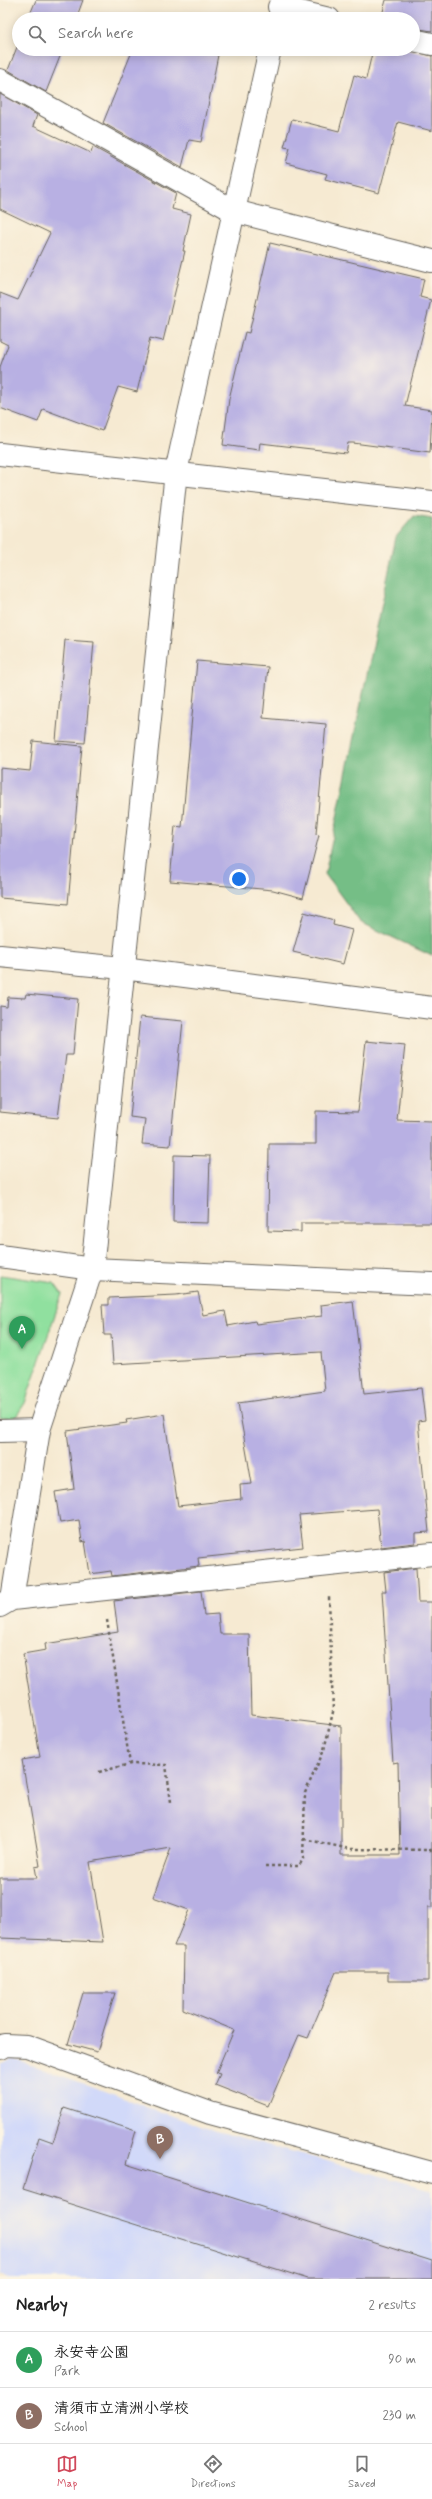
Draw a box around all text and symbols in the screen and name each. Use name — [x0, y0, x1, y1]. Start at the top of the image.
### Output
search box — [12, 12, 420, 56]
icon: search — [26, 23, 48, 45]
text: Search here — [58, 24, 134, 44]
your location — [229, 869, 249, 889]
pin: A — [9, 1316, 35, 1349]
pin: B — [147, 2126, 173, 2159]
text: Nearby — [16, 2294, 68, 2316]
text: 2 results — [369, 2297, 416, 2314]
text: 永安寺公園 — [54, 2343, 129, 2363]
text: A — [25, 2351, 33, 2368]
text: 90 m — [388, 2351, 416, 2368]
text: Park — [54, 2363, 80, 2380]
text: 清須市立清洲小学校 — [54, 2399, 189, 2419]
text: B — [25, 2407, 33, 2424]
text: 230 m — [382, 2407, 416, 2424]
text: School — [54, 2419, 88, 2436]
tab: Map — [56, 2453, 78, 2491]
tab: Directions — [190, 2453, 236, 2491]
tab: Saved — [348, 2453, 376, 2491]

